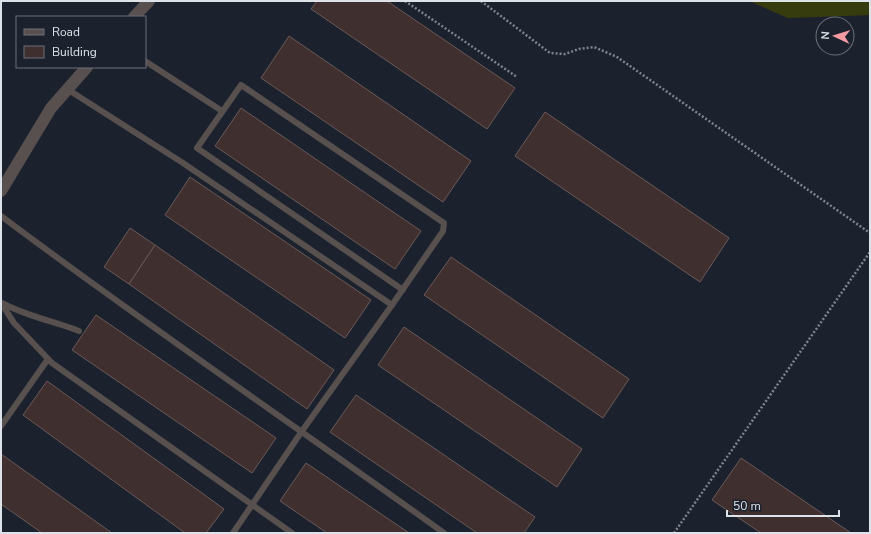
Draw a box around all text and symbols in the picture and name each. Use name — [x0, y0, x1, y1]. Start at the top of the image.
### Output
legend — [16, 16, 146, 68]
north arrow — [815, 16, 855, 56]
text: Road — [52, 24, 80, 40]
text: N — [818, 31, 833, 40]
text: Building — [52, 44, 97, 60]
scale bar — [727, 492, 839, 518]
text: 50 m — [733, 498, 761, 514]

